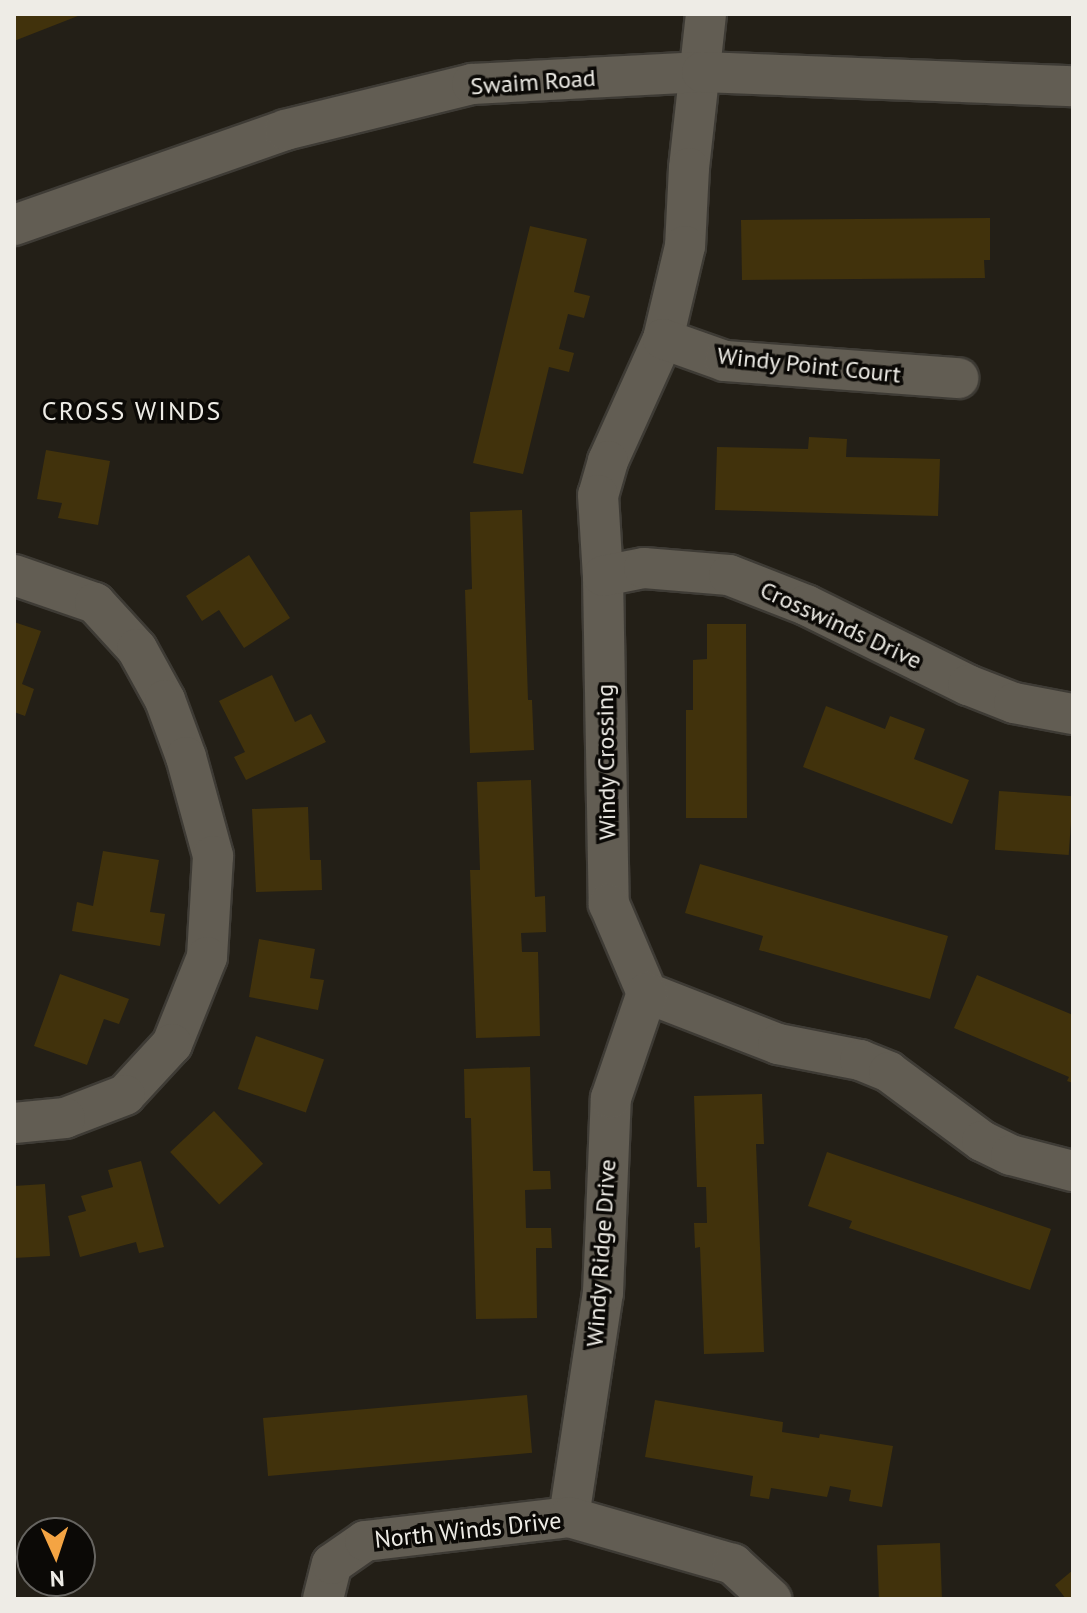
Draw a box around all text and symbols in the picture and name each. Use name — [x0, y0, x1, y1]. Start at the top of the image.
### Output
street label: Swaim Road — [469, 63, 597, 101]
street label: Windy Point Court — [715, 341, 903, 389]
district label: CROSS WINDS — [42, 395, 222, 427]
street label: Crosswinds Drive — [756, 575, 926, 675]
street label: Windy Crossing — [590, 683, 622, 841]
street label: Windy Ridge Drive — [580, 1158, 622, 1348]
street label: North Winds Drive — [373, 1506, 563, 1554]
north arrow — [16, 1517, 96, 1597]
text: N — [49, 1565, 65, 1593]

